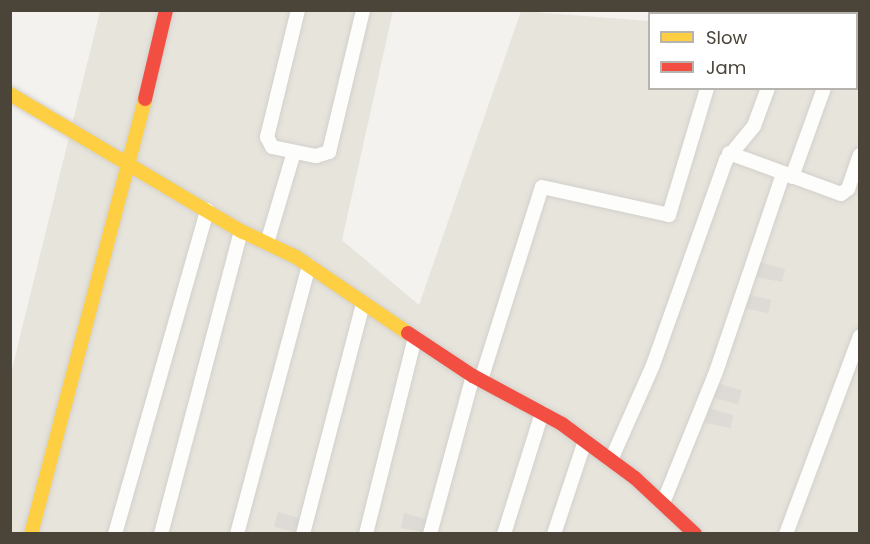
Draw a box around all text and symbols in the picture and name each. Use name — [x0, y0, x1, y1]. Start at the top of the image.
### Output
legend — [648, 12, 858, 90]
text: Slow — [706, 25, 747, 50]
text: Jam — [706, 55, 746, 80]

